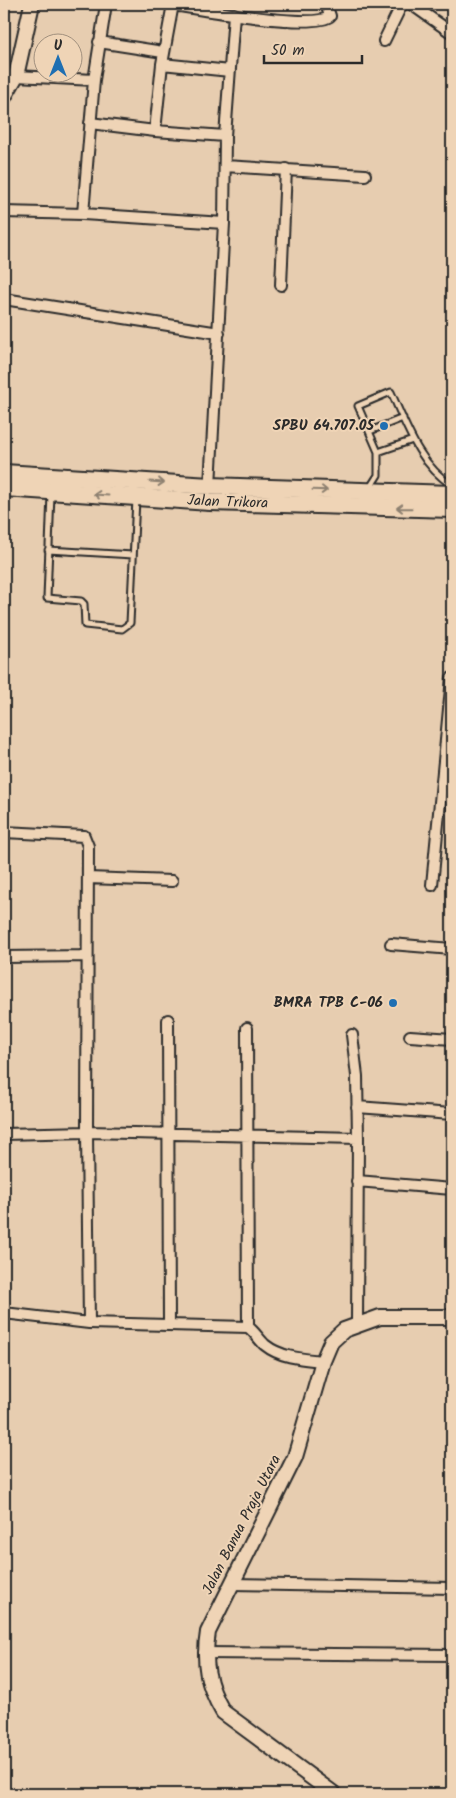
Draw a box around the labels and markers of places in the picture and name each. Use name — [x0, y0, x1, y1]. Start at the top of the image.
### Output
place label: SPBU 64.707.05 — [273, 414, 375, 438]
marker: SPBU 64.707.05 — [378, 420, 390, 432]
place label: BMRA TPB C-06 — [273, 991, 383, 1015]
marker: BMRA TPB C-06 — [387, 997, 399, 1009]

